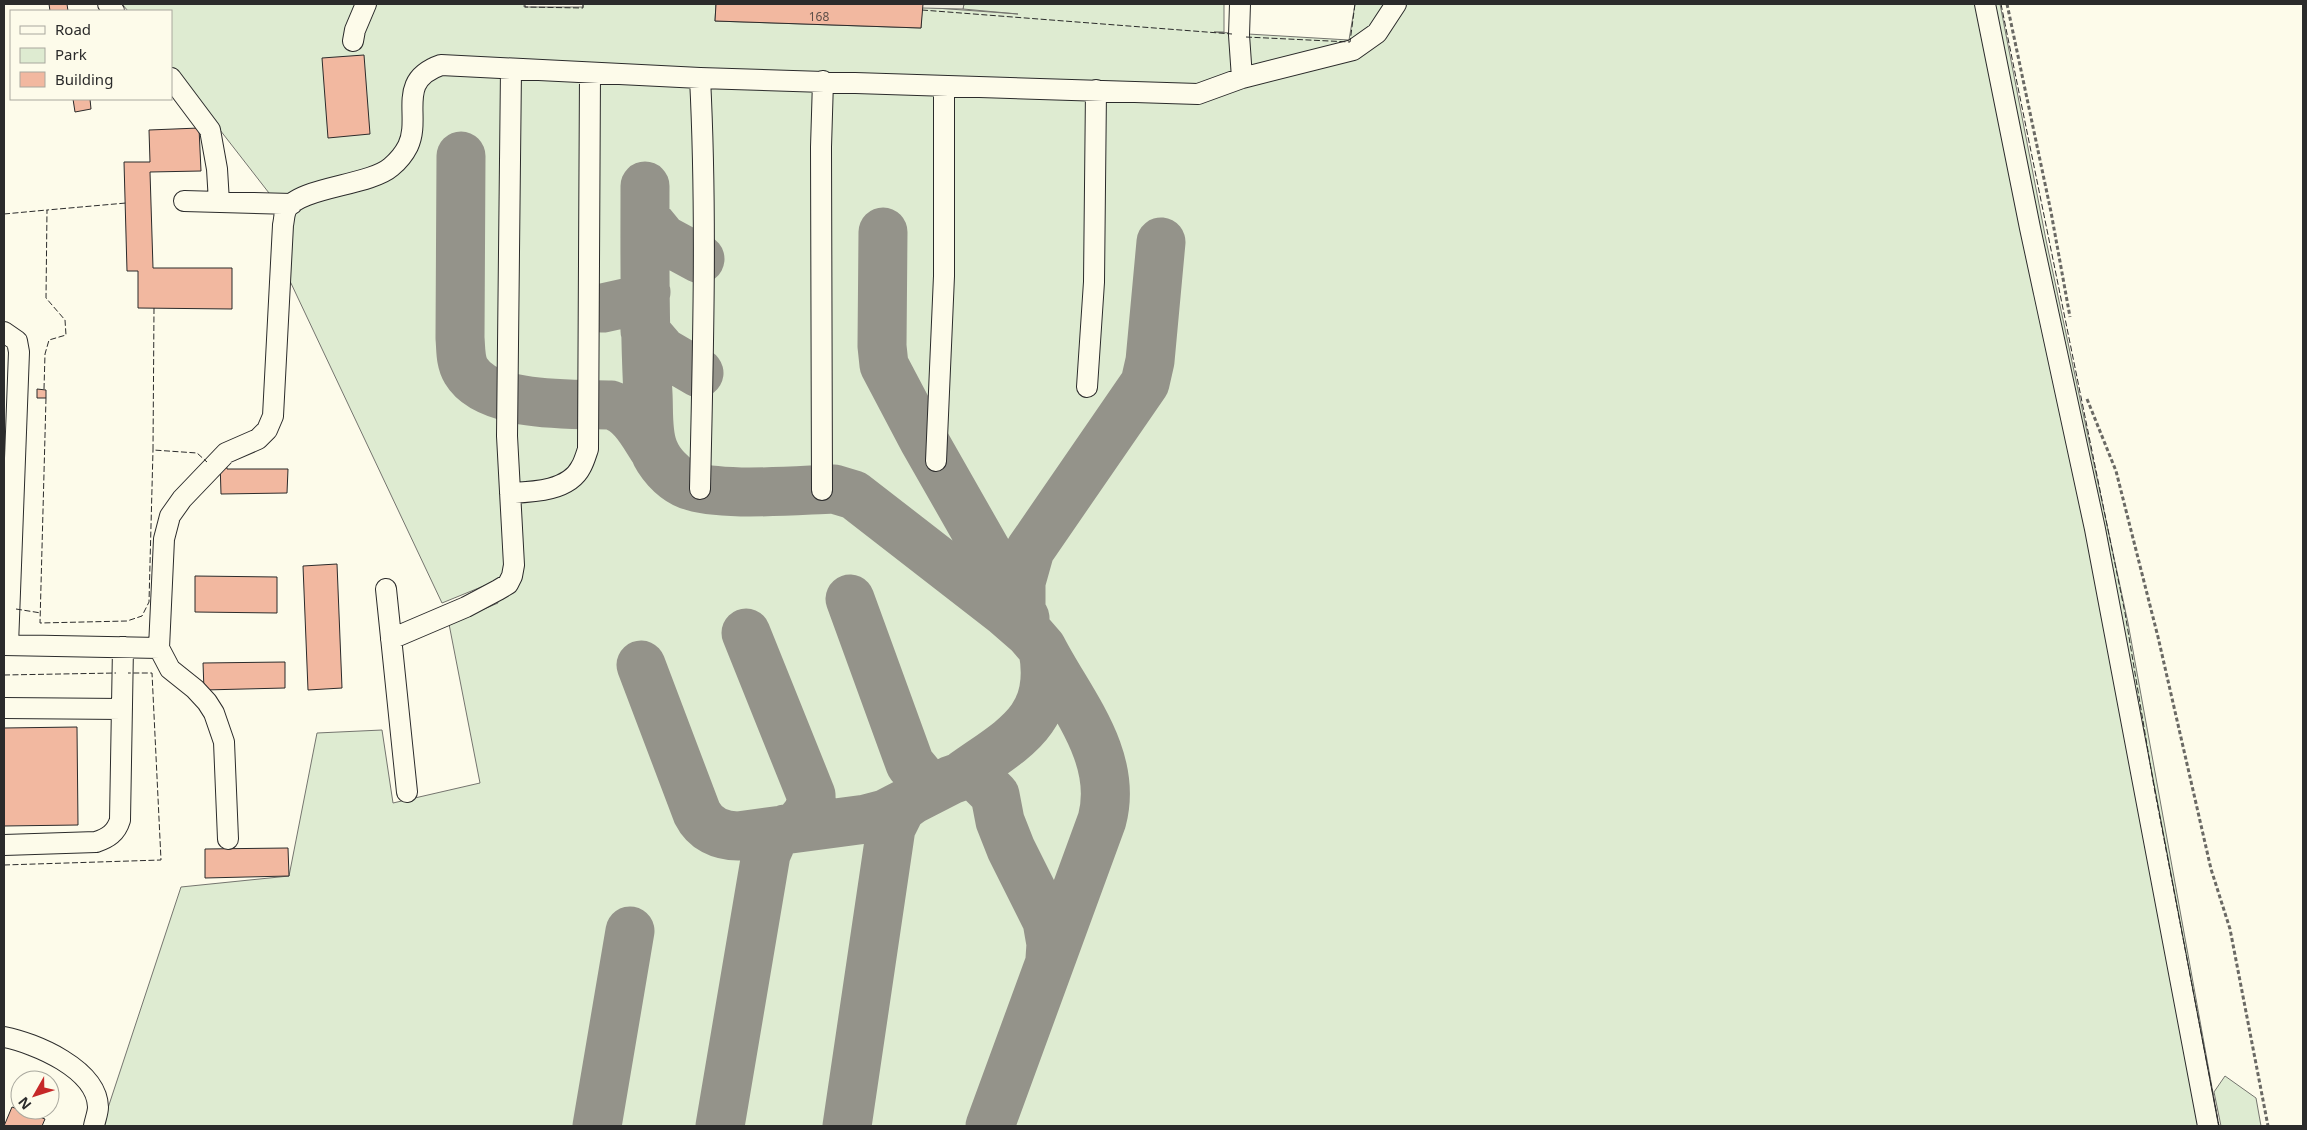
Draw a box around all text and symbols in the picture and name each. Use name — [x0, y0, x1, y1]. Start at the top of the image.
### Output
house number: 168 — [809, 8, 829, 25]
legend — [10, 10, 172, 100]
text: Road — [55, 19, 91, 39]
text: Park — [55, 44, 87, 64]
text: Building — [55, 69, 113, 89]
north arrow — [10, 1070, 60, 1120]
text: N — [14, 1093, 35, 1114]

